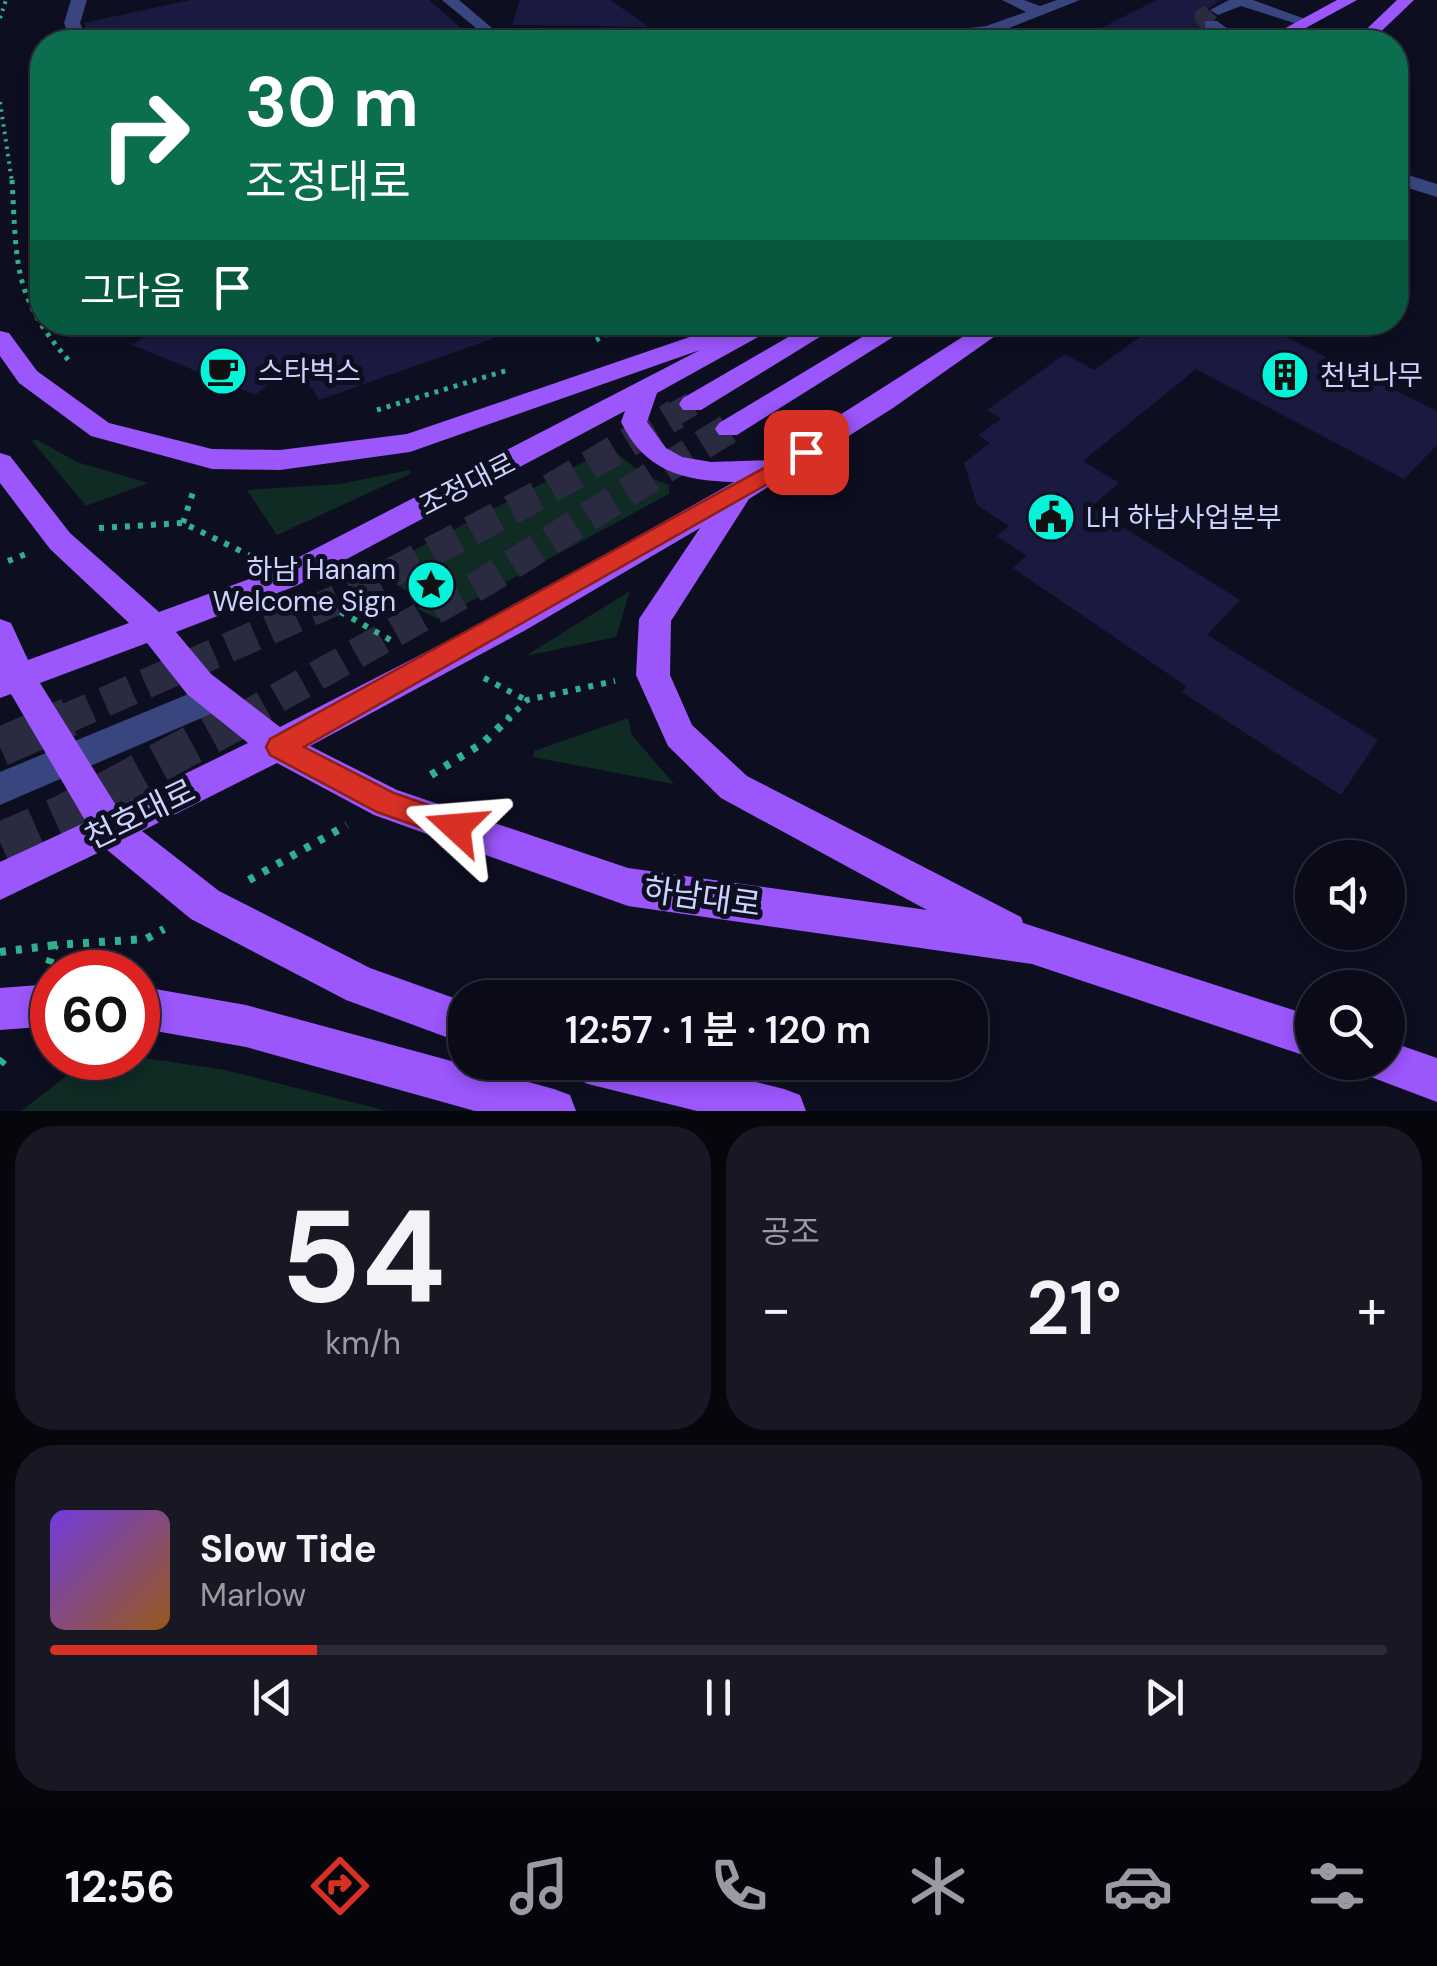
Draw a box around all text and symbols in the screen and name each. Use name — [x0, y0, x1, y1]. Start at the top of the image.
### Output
text: 30 m — [245, 57, 419, 148]
icon: right — [80, 70, 210, 200]
text: 조정대로 — [245, 152, 411, 211]
icon: arrive — [205, 260, 260, 315]
text: 그다음 — [80, 266, 185, 316]
cafe icon: 스타벅스 — [197, 345, 249, 397]
building icon: 천년나무 — [1259, 349, 1311, 401]
place label: 스타벅스 — [258, 353, 361, 390]
place label: 천년나무 — [1320, 357, 1423, 394]
pin — [764, 410, 849, 495]
icon: arrive — [779, 425, 834, 480]
street label: 조정대로 — [413, 445, 522, 524]
public building icon: LH 하남사업본부 — [1025, 491, 1077, 543]
place label: LH 하남사업본부 — [1086, 499, 1282, 536]
place label: 하남 Hanam Welcome Sign — [213, 551, 396, 620]
place icon: 하남 Hanam Welcome Sign — [405, 559, 457, 611]
street label: 천호대로 — [78, 769, 202, 859]
position arrow — [404, 775, 508, 879]
map controls — [1295, 840, 1405, 1080]
button: sound — [1295, 840, 1405, 950]
street label: 하남대로 — [641, 868, 763, 926]
speed limit sign: 60 — [30, 950, 160, 1080]
button: search — [1295, 970, 1405, 1080]
text: 12:57 · 1 분 · 120 m — [565, 1005, 871, 1055]
text: 54 — [280, 1172, 446, 1341]
text: 공조 — [761, 1211, 820, 1253]
text: 21° — [1026, 1260, 1122, 1357]
text: − — [761, 1273, 791, 1345]
text: + — [1357, 1273, 1387, 1345]
text: km/h — [325, 1322, 401, 1364]
text: Slow Tide — [200, 1524, 377, 1574]
text: Marlow — [200, 1574, 306, 1616]
icon: previous — [245, 1670, 300, 1725]
icon: pause — [691, 1670, 746, 1725]
icon: next — [1137, 1670, 1192, 1725]
icon: directions — [305, 1851, 375, 1921]
icon: music — [504, 1851, 574, 1921]
icon: phone — [704, 1851, 774, 1921]
icon: climate — [903, 1851, 973, 1921]
icon: car — [1103, 1851, 1173, 1921]
icon: filters — [1302, 1851, 1372, 1921]
text: 12:56 — [65, 1857, 175, 1916]

